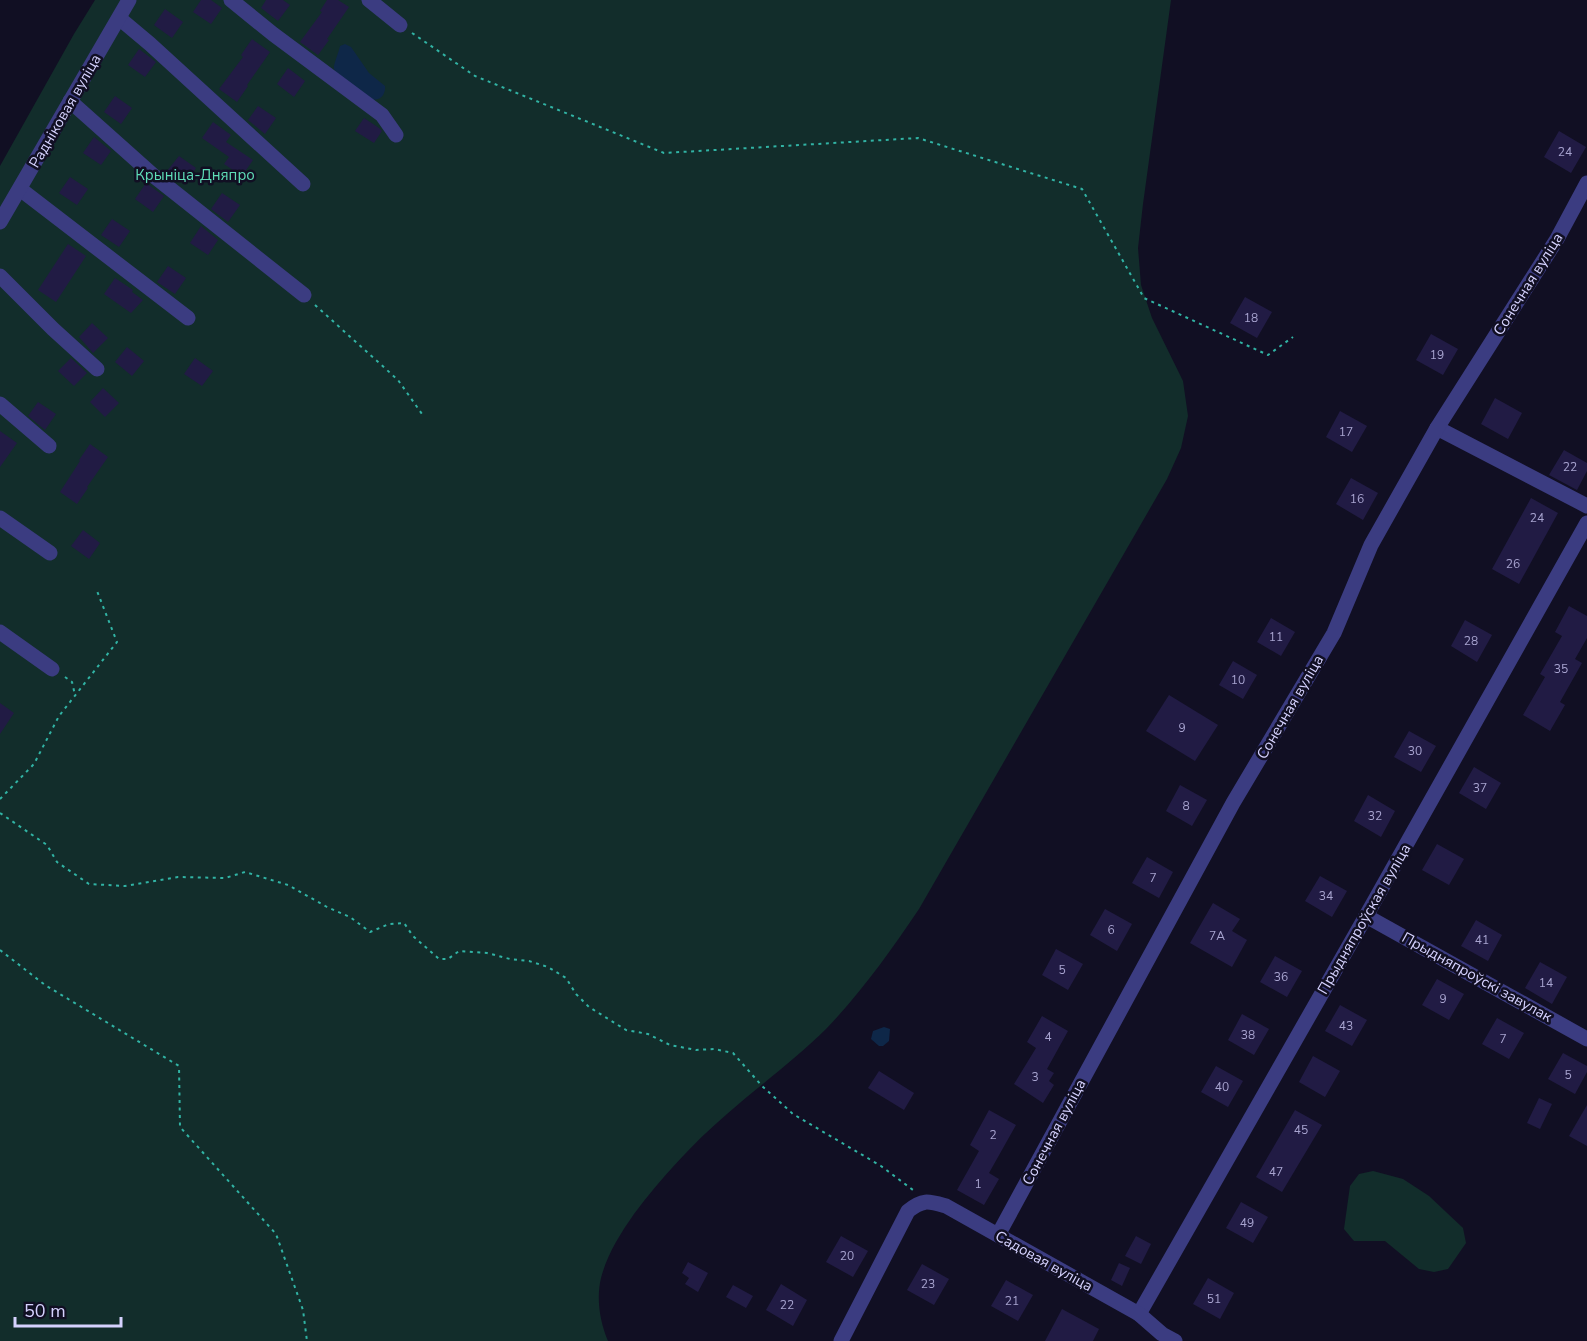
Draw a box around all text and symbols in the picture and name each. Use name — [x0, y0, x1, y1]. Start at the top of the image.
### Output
street label: Радніковая вуліца — [24, 50, 106, 172]
house number: 24 — [1558, 144, 1572, 160]
park label: Крыніца-Дняпро — [135, 165, 255, 185]
street label: Сонечная вуліца — [1488, 229, 1568, 339]
house number: 18 — [1244, 310, 1258, 326]
house number: 19 — [1430, 347, 1444, 363]
house number: 17 — [1339, 424, 1353, 440]
house number: 22 — [1563, 459, 1577, 475]
house number: 16 — [1350, 491, 1364, 507]
house number: 24 — [1530, 510, 1544, 526]
house number: 26 — [1506, 556, 1520, 572]
house number: 11 — [1269, 629, 1283, 645]
house number: 28 — [1464, 633, 1478, 649]
street label: Сонечная вуліца — [1252, 651, 1328, 763]
house number: 35 — [1554, 661, 1568, 677]
house number: 10 — [1231, 672, 1245, 688]
house number: 9 — [1178, 720, 1186, 736]
house number: 30 — [1408, 743, 1422, 759]
house number: 37 — [1473, 780, 1487, 796]
house number: 8 — [1182, 798, 1190, 814]
house number: 32 — [1368, 808, 1382, 824]
street label: Прыдняпроўская вуліца — [1313, 840, 1415, 998]
house number: 7 — [1149, 870, 1157, 886]
house number: 34 — [1319, 888, 1333, 904]
house number: 6 — [1107, 922, 1115, 938]
street label: Прыдняпроўскі завулак — [1398, 927, 1556, 1027]
house number: 7А — [1209, 928, 1225, 944]
house number: 41 — [1475, 932, 1489, 948]
house number: 5 — [1058, 962, 1066, 978]
house number: 36 — [1274, 969, 1288, 985]
house number: 14 — [1539, 975, 1553, 991]
house number: 9 — [1439, 991, 1447, 1007]
house number: 43 — [1339, 1018, 1353, 1034]
house number: 38 — [1241, 1027, 1255, 1043]
house number: 4 — [1044, 1029, 1052, 1045]
house number: 7 — [1499, 1031, 1507, 1047]
house number: 5 — [1564, 1067, 1572, 1083]
house number: 3 — [1031, 1069, 1039, 1085]
street label: Сонечная вуліца — [1018, 1075, 1090, 1189]
house number: 40 — [1215, 1079, 1229, 1095]
house number: 45 — [1294, 1122, 1308, 1138]
house number: 2 — [989, 1127, 997, 1143]
house number: 47 — [1269, 1164, 1283, 1180]
house number: 1 — [974, 1176, 982, 1192]
house number: 49 — [1240, 1215, 1254, 1231]
street label: Садовая вуліца — [992, 1226, 1096, 1296]
house number: 20 — [840, 1248, 854, 1264]
house number: 23 — [921, 1276, 935, 1292]
scale bar — [15, 1290, 122, 1328]
house number: 51 — [1207, 1291, 1221, 1307]
house number: 21 — [1005, 1293, 1019, 1309]
house number: 22 — [780, 1297, 794, 1313]
text: 50 m — [24, 1299, 66, 1323]

